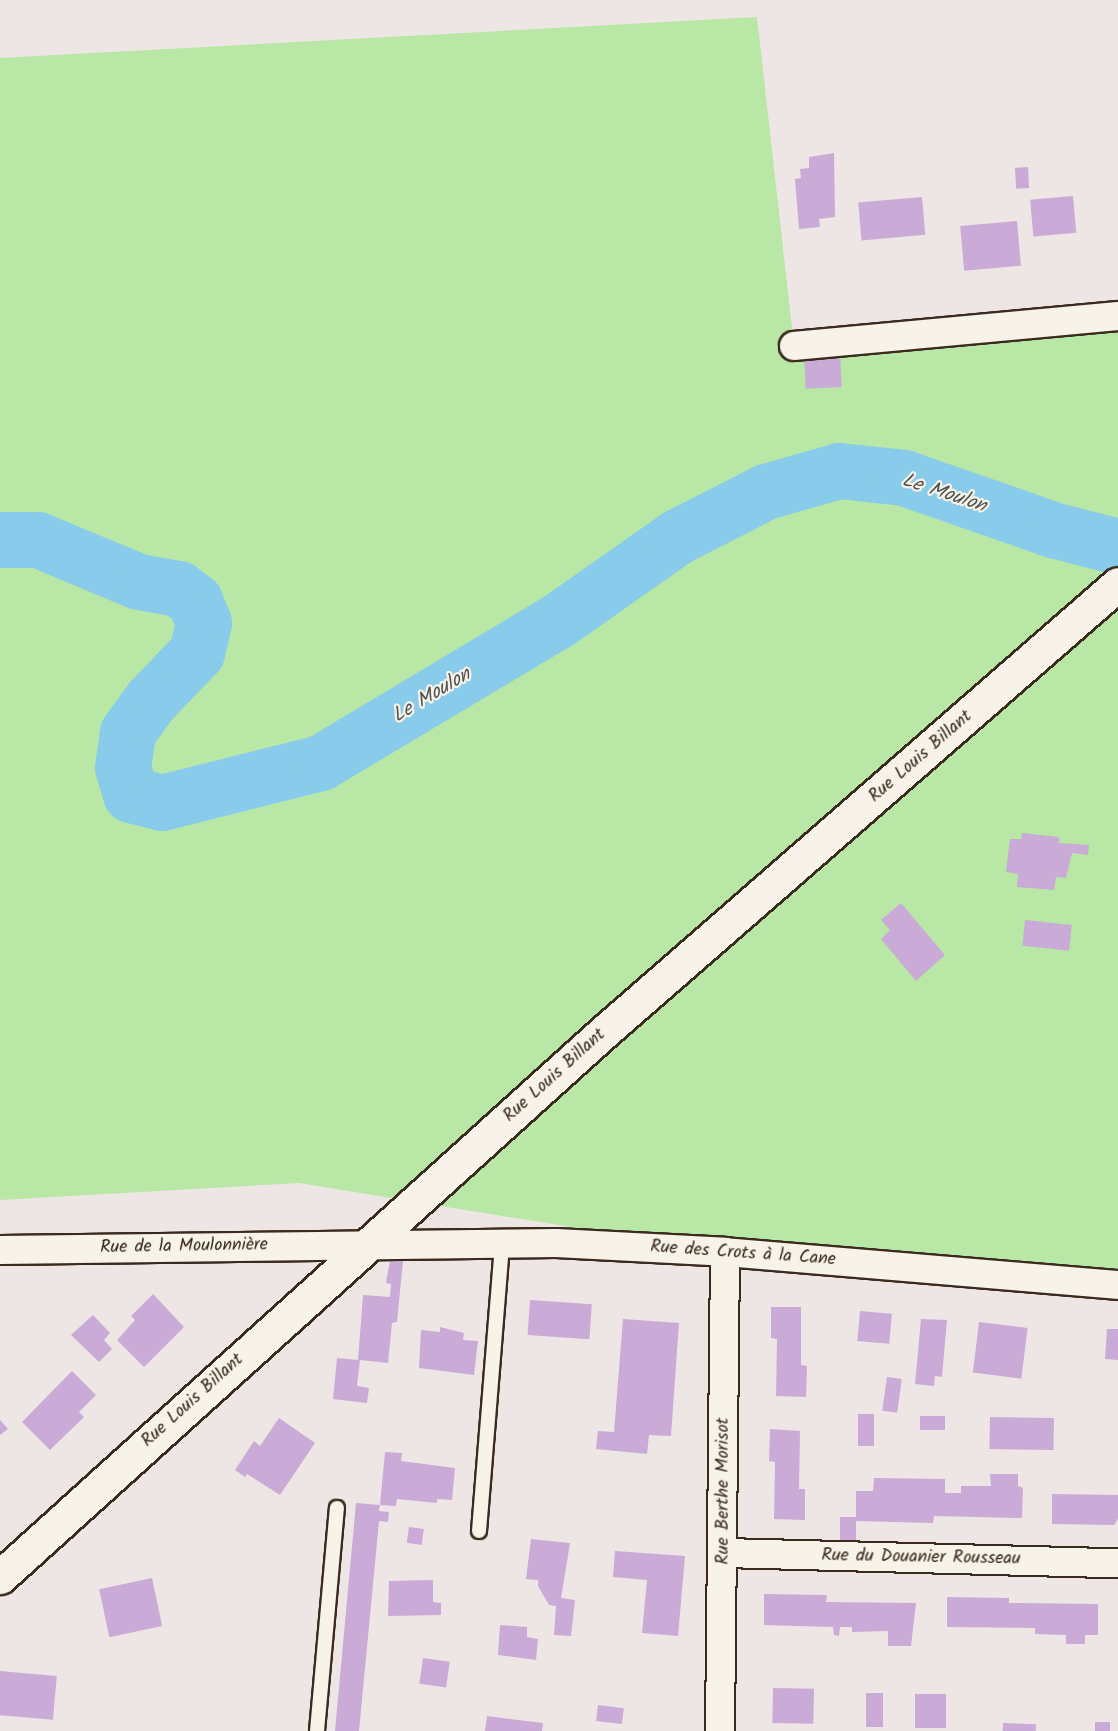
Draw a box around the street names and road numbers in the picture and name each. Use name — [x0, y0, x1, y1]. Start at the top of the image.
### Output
street label: Rue Louis Billant — [865, 706, 977, 808]
street label: Rue Louis Billant — [500, 1025, 610, 1127]
street label: Rue de la Moulonnière — [100, 1235, 268, 1259]
street label: Rue des Crots à la Cane — [650, 1237, 836, 1271]
street label: Rue Louis Billant — [138, 1350, 248, 1452]
street label: Rue Berthe Morisot — [713, 1417, 735, 1565]
street label: Rue du Douanier Rousseau — [821, 1545, 1021, 1571]

